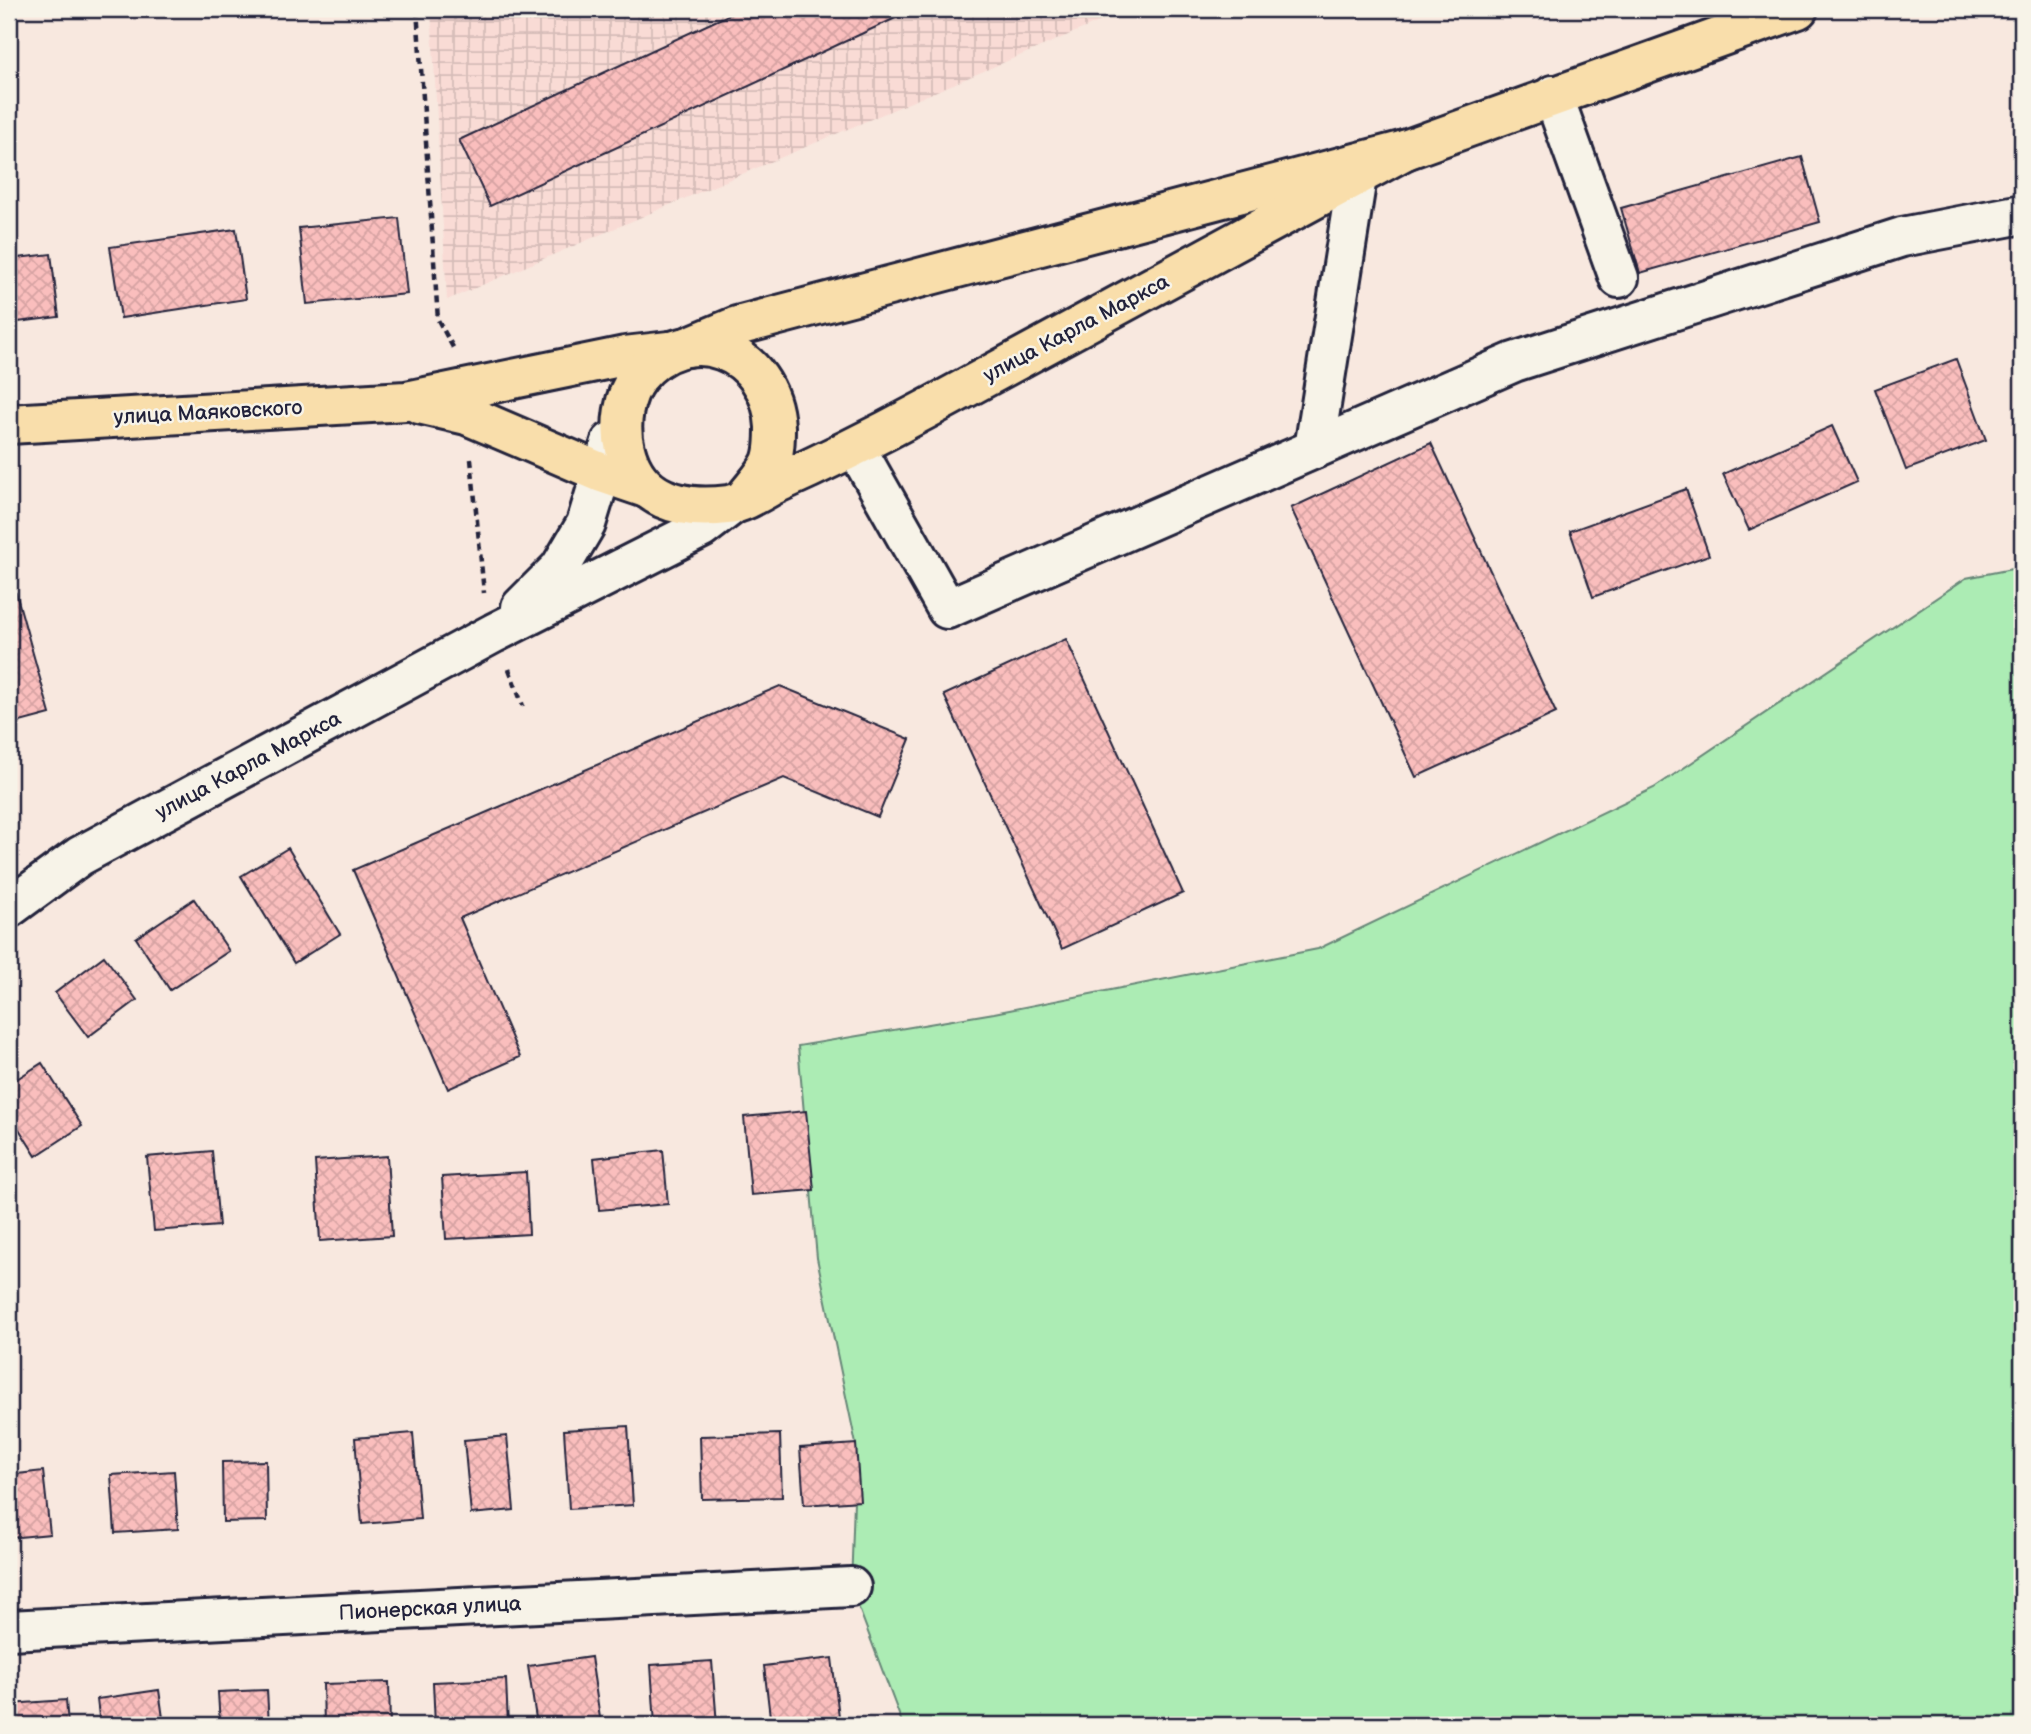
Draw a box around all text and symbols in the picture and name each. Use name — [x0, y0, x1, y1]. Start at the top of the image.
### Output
street label: улица Карла Маркса — [979, 269, 1174, 388]
street label: улица Маяковского — [113, 395, 303, 430]
street label: улица Карла Маркса — [151, 706, 346, 825]
street label: Пионерская улица — [338, 1591, 523, 1626]

